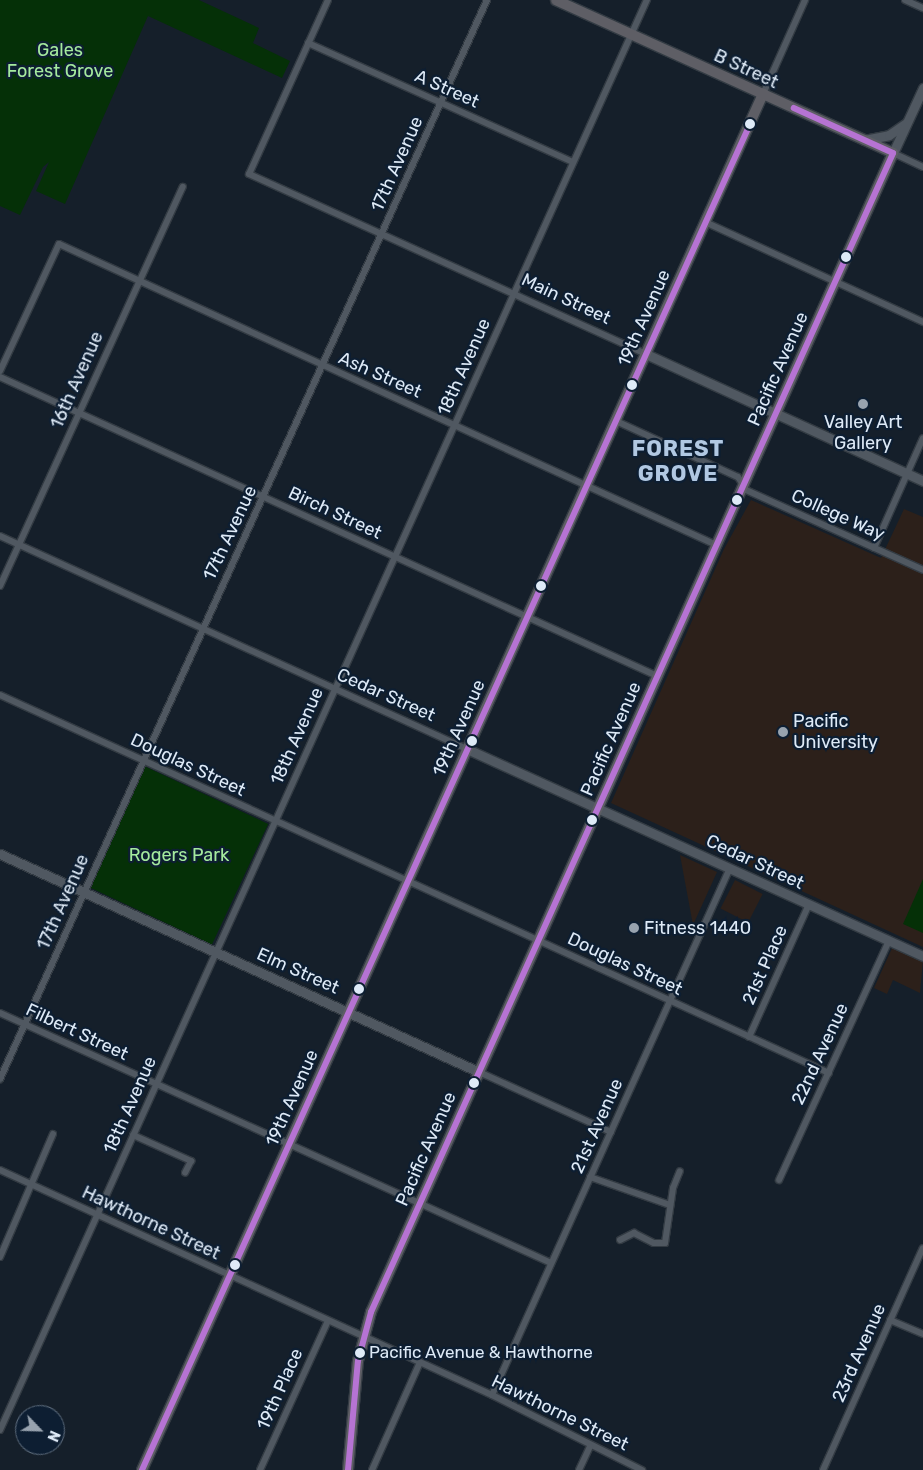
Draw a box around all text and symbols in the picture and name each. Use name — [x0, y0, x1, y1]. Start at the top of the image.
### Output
park label: Gales Forest Grove — [7, 40, 113, 82]
street label: B Street — [710, 45, 782, 93]
street label: A Street — [411, 65, 483, 113]
street label: 17th Avenue — [366, 113, 428, 215]
unlabelled marker — [745, 119, 755, 129]
unlabelled marker — [841, 252, 851, 262]
street label: 19th Avenue — [613, 266, 675, 370]
street label: Main Street — [518, 269, 614, 329]
street label: Pacific Avenue — [743, 308, 813, 430]
street label: 18th Avenue — [433, 315, 495, 419]
street label: 16th Avenue — [46, 328, 108, 432]
street label: Ash Street — [335, 347, 425, 403]
unlabelled marker — [627, 380, 637, 390]
marker: Valley Art Gallery — [857, 398, 869, 410]
place label: Valley Art Gallery — [823, 412, 903, 454]
district label: FOREST GROVE — [631, 435, 725, 486]
street label: 17th Avenue — [199, 482, 261, 584]
street label: Birch Street — [285, 482, 385, 544]
street label: College Way — [788, 485, 888, 545]
unlabelled marker — [732, 495, 742, 505]
unlabelled marker — [536, 581, 546, 591]
street label: Cedar Street — [333, 664, 439, 726]
street label: 19th Avenue — [428, 676, 490, 780]
street label: Pacific Avenue — [576, 678, 646, 800]
street label: 18th Avenue — [266, 684, 328, 788]
place label: Pacific University — [793, 711, 878, 754]
marker: Pacific University — [777, 726, 789, 738]
street label: Douglas Street — [127, 729, 249, 801]
unlabelled marker — [467, 736, 477, 746]
unlabelled marker — [587, 815, 597, 825]
street label: Cedar Street — [702, 830, 808, 894]
park label: Rogers Park — [129, 844, 229, 866]
street label: 17th Avenue — [32, 851, 94, 953]
place label: Fitness 1440 — [644, 917, 751, 939]
marker: Fitness 1440 — [628, 922, 640, 934]
street label: 21st Place — [738, 922, 792, 1008]
street label: Douglas Street — [564, 928, 686, 1000]
street label: Elm Street — [254, 943, 342, 999]
unlabelled marker — [354, 984, 364, 994]
street label: Filbert Street — [22, 999, 132, 1065]
street label: 22nd Avenue — [787, 999, 853, 1109]
street label: 19th Avenue — [261, 1046, 323, 1150]
street label: 18th Avenue — [99, 1053, 161, 1157]
street label: 21st Avenue — [566, 1075, 628, 1177]
unlabelled marker — [469, 1078, 479, 1088]
street label: Pacific Avenue — [391, 1088, 461, 1210]
street label: Hawthorne Street — [79, 1182, 223, 1264]
unlabelled marker — [230, 1260, 240, 1270]
street label: 23rd Avenue — [828, 1300, 890, 1406]
place label: Pacific Avenue & Hawthorne — [369, 1343, 593, 1363]
street label: 19th Place — [253, 1345, 307, 1433]
marker: Pacific Avenue & Hawthorne — [355, 1348, 365, 1358]
street label: Hawthorne Street — [488, 1370, 632, 1456]
north arrow — [15, 1405, 65, 1455]
text: N — [43, 1428, 63, 1444]

